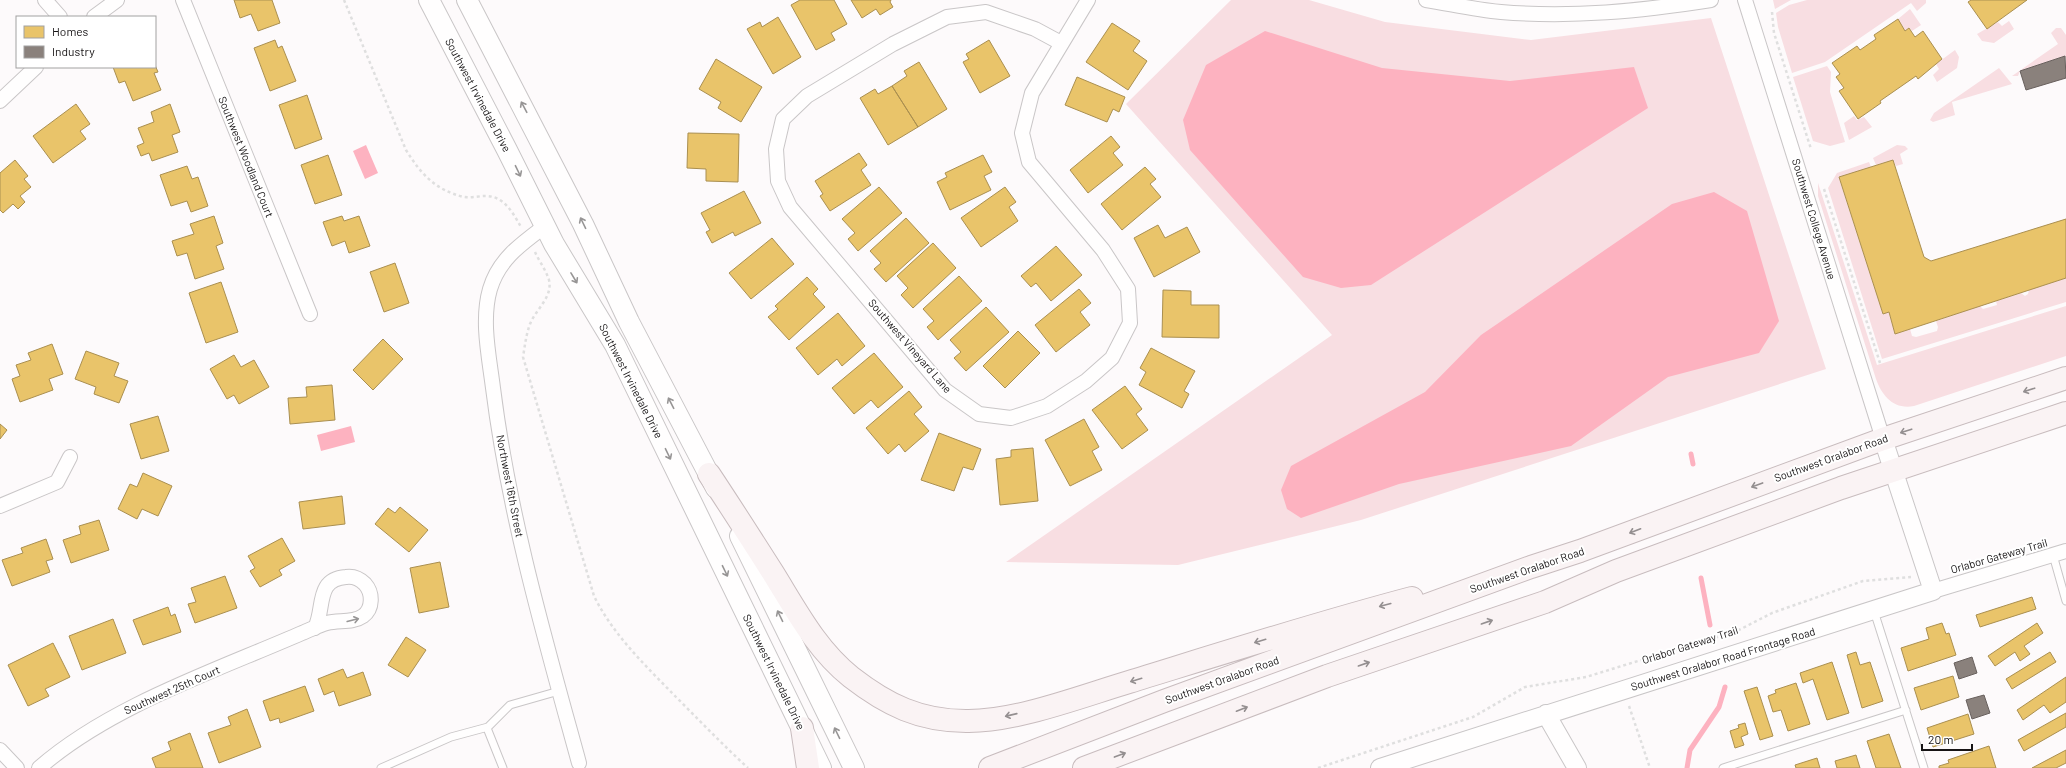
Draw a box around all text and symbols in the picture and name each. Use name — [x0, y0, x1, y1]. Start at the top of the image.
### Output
legend — [16, 16, 156, 68]
text: Homes — [52, 24, 89, 38]
street label: Southwest Irvinedale Drive — [443, 36, 514, 154]
text: Industry — [52, 44, 95, 58]
street label: Southwest Woodland Court — [216, 94, 277, 219]
one-way arrow — [519, 102, 527, 114]
street label: Southwest College Avenue — [1790, 157, 1839, 281]
one-way arrow — [515, 165, 522, 177]
one-way arrow — [579, 217, 586, 229]
one-way arrow — [570, 272, 578, 283]
street label: Southwest Vineyard Lane — [866, 296, 955, 395]
street label: Southwest Irvinedale Drive — [597, 321, 666, 440]
one-way arrow — [2023, 387, 2036, 394]
one-way arrow — [666, 397, 674, 409]
one-way arrow — [1899, 428, 1912, 435]
street label: Southwest Oralabor Road — [1772, 431, 1890, 484]
street label: Northwest 16th Street — [494, 434, 527, 538]
one-way arrow — [665, 448, 672, 460]
one-way arrow — [1751, 481, 1763, 489]
one-way arrow — [1630, 527, 1642, 535]
street label: Orlabor Gateway Trail — [1949, 535, 2049, 576]
street label: Southwest Oralabor Road — [1468, 544, 1586, 595]
one-way arrow — [722, 565, 729, 577]
one-way arrow — [1379, 602, 1392, 609]
one-way arrow — [776, 611, 783, 623]
street label: Southwest Irvinedale Drive — [741, 612, 808, 732]
one-way arrow — [346, 615, 359, 623]
one-way arrow — [1481, 618, 1494, 625]
street label: Orlabor Gateway Trail — [1640, 623, 1739, 666]
street label: Southwest Oralabor Road Frontage Road — [1629, 624, 1817, 693]
one-way arrow — [1254, 638, 1267, 645]
street label: Southwest Oralabor Road — [1163, 653, 1281, 706]
one-way arrow — [1358, 659, 1370, 667]
street label: Southwest 25th Court — [122, 663, 222, 717]
one-way arrow — [1130, 677, 1143, 684]
one-way arrow — [1236, 704, 1248, 712]
one-way arrow — [1005, 712, 1018, 720]
scale bar — [1922, 726, 1972, 752]
one-way arrow — [833, 727, 840, 739]
text: 20 m — [1928, 732, 1954, 746]
one-way arrow — [1114, 750, 1126, 758]

